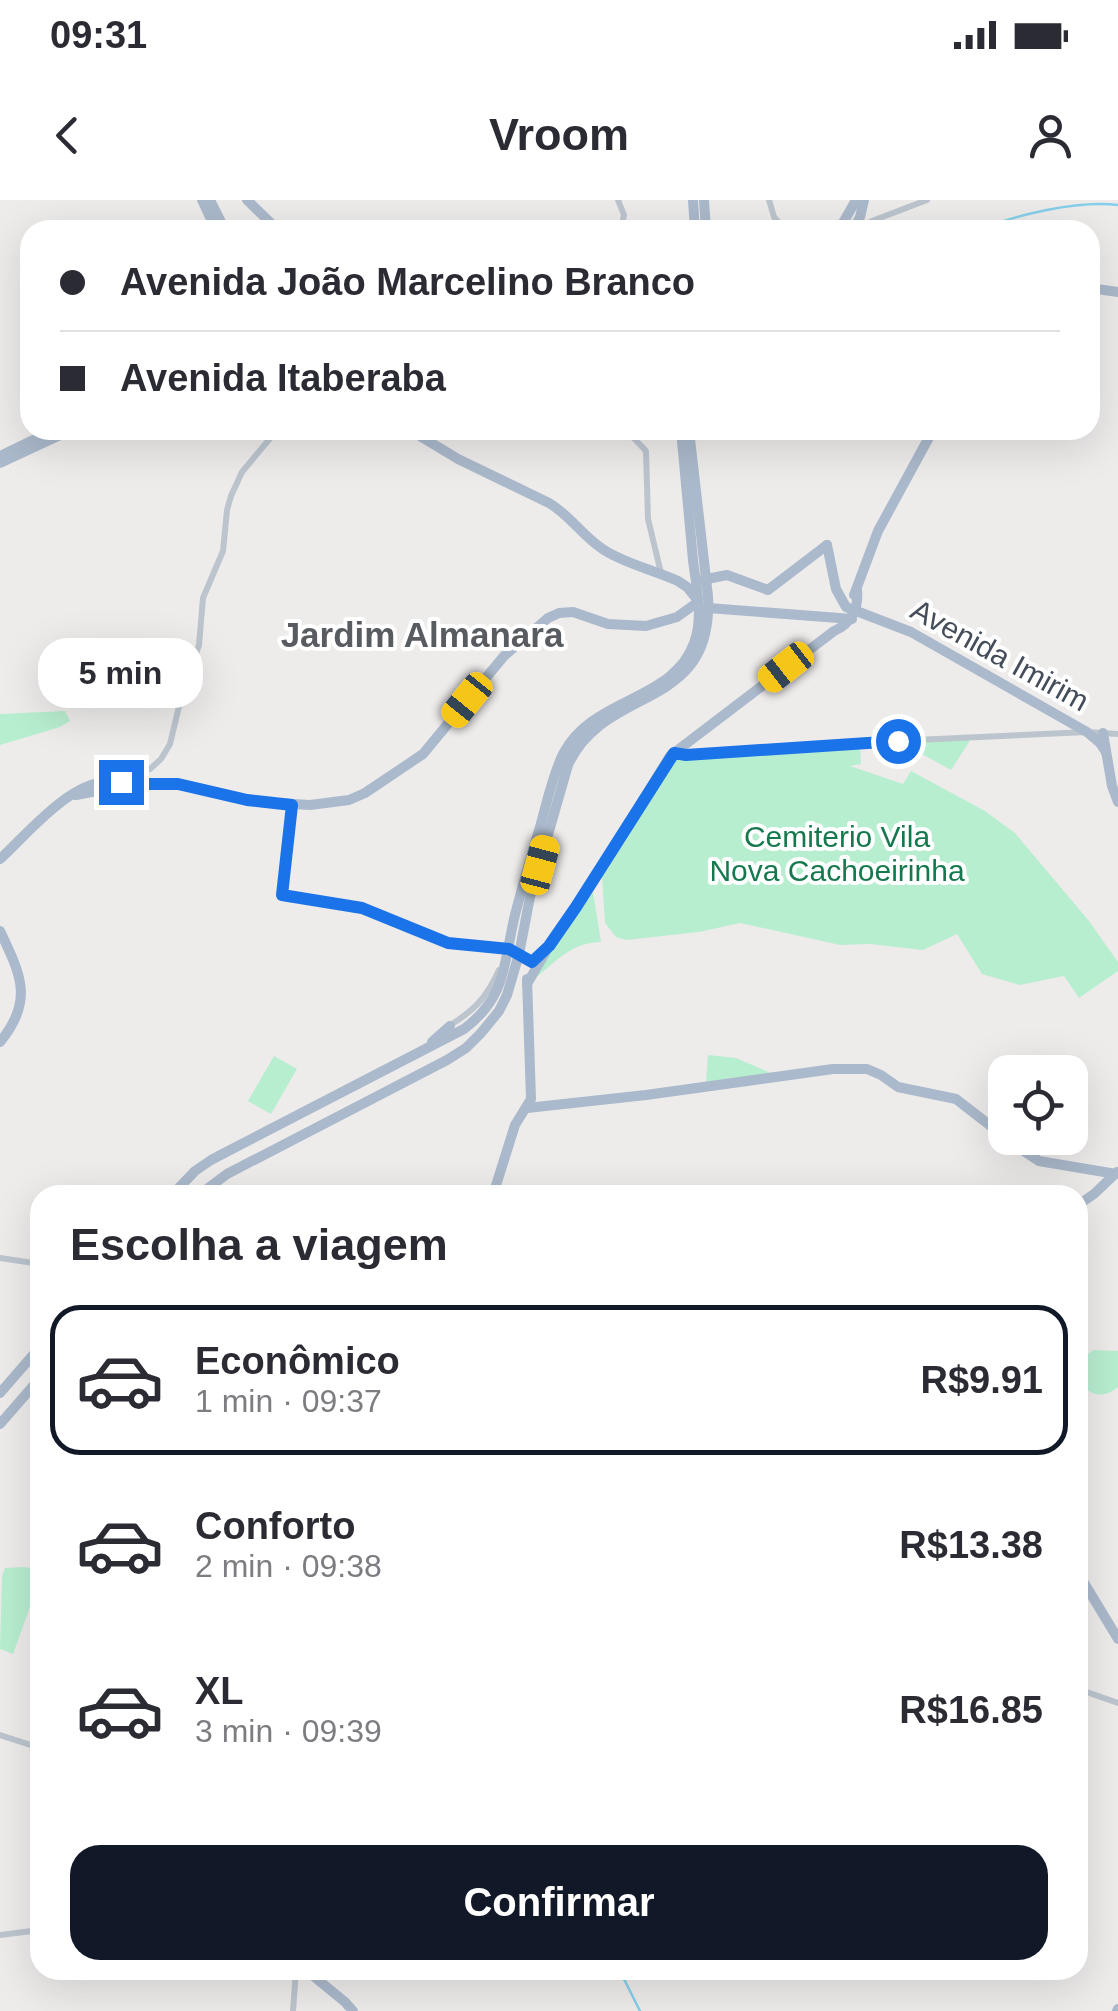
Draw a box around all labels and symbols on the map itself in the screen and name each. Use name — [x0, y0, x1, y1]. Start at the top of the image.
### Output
street label: Avenida Imirim — [905, 593, 1095, 717]
district label: Jardim Almanara — [281, 615, 564, 654]
callout: 5 min — [38, 637, 204, 707]
car — [753, 637, 819, 697]
car — [436, 667, 498, 733]
route start — [876, 719, 921, 764]
route end — [99, 760, 144, 805]
park label: Cemiterio Vila Nova Cachoeirinha — [709, 820, 965, 887]
car — [518, 832, 562, 898]

